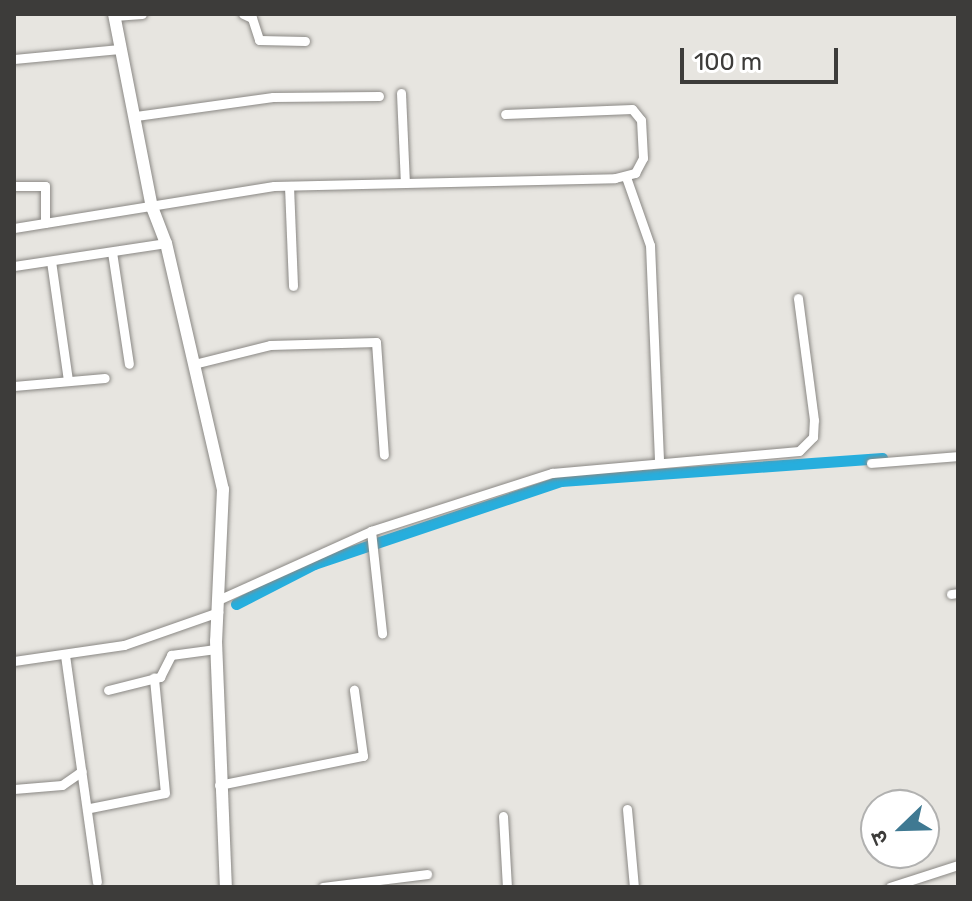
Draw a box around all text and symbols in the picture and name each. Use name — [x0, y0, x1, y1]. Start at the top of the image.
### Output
scale bar — [684, 32, 842, 82]
text: 100 m — [694, 48, 762, 76]
north arrow — [860, 789, 940, 869]
text: उ — [864, 827, 894, 849]

